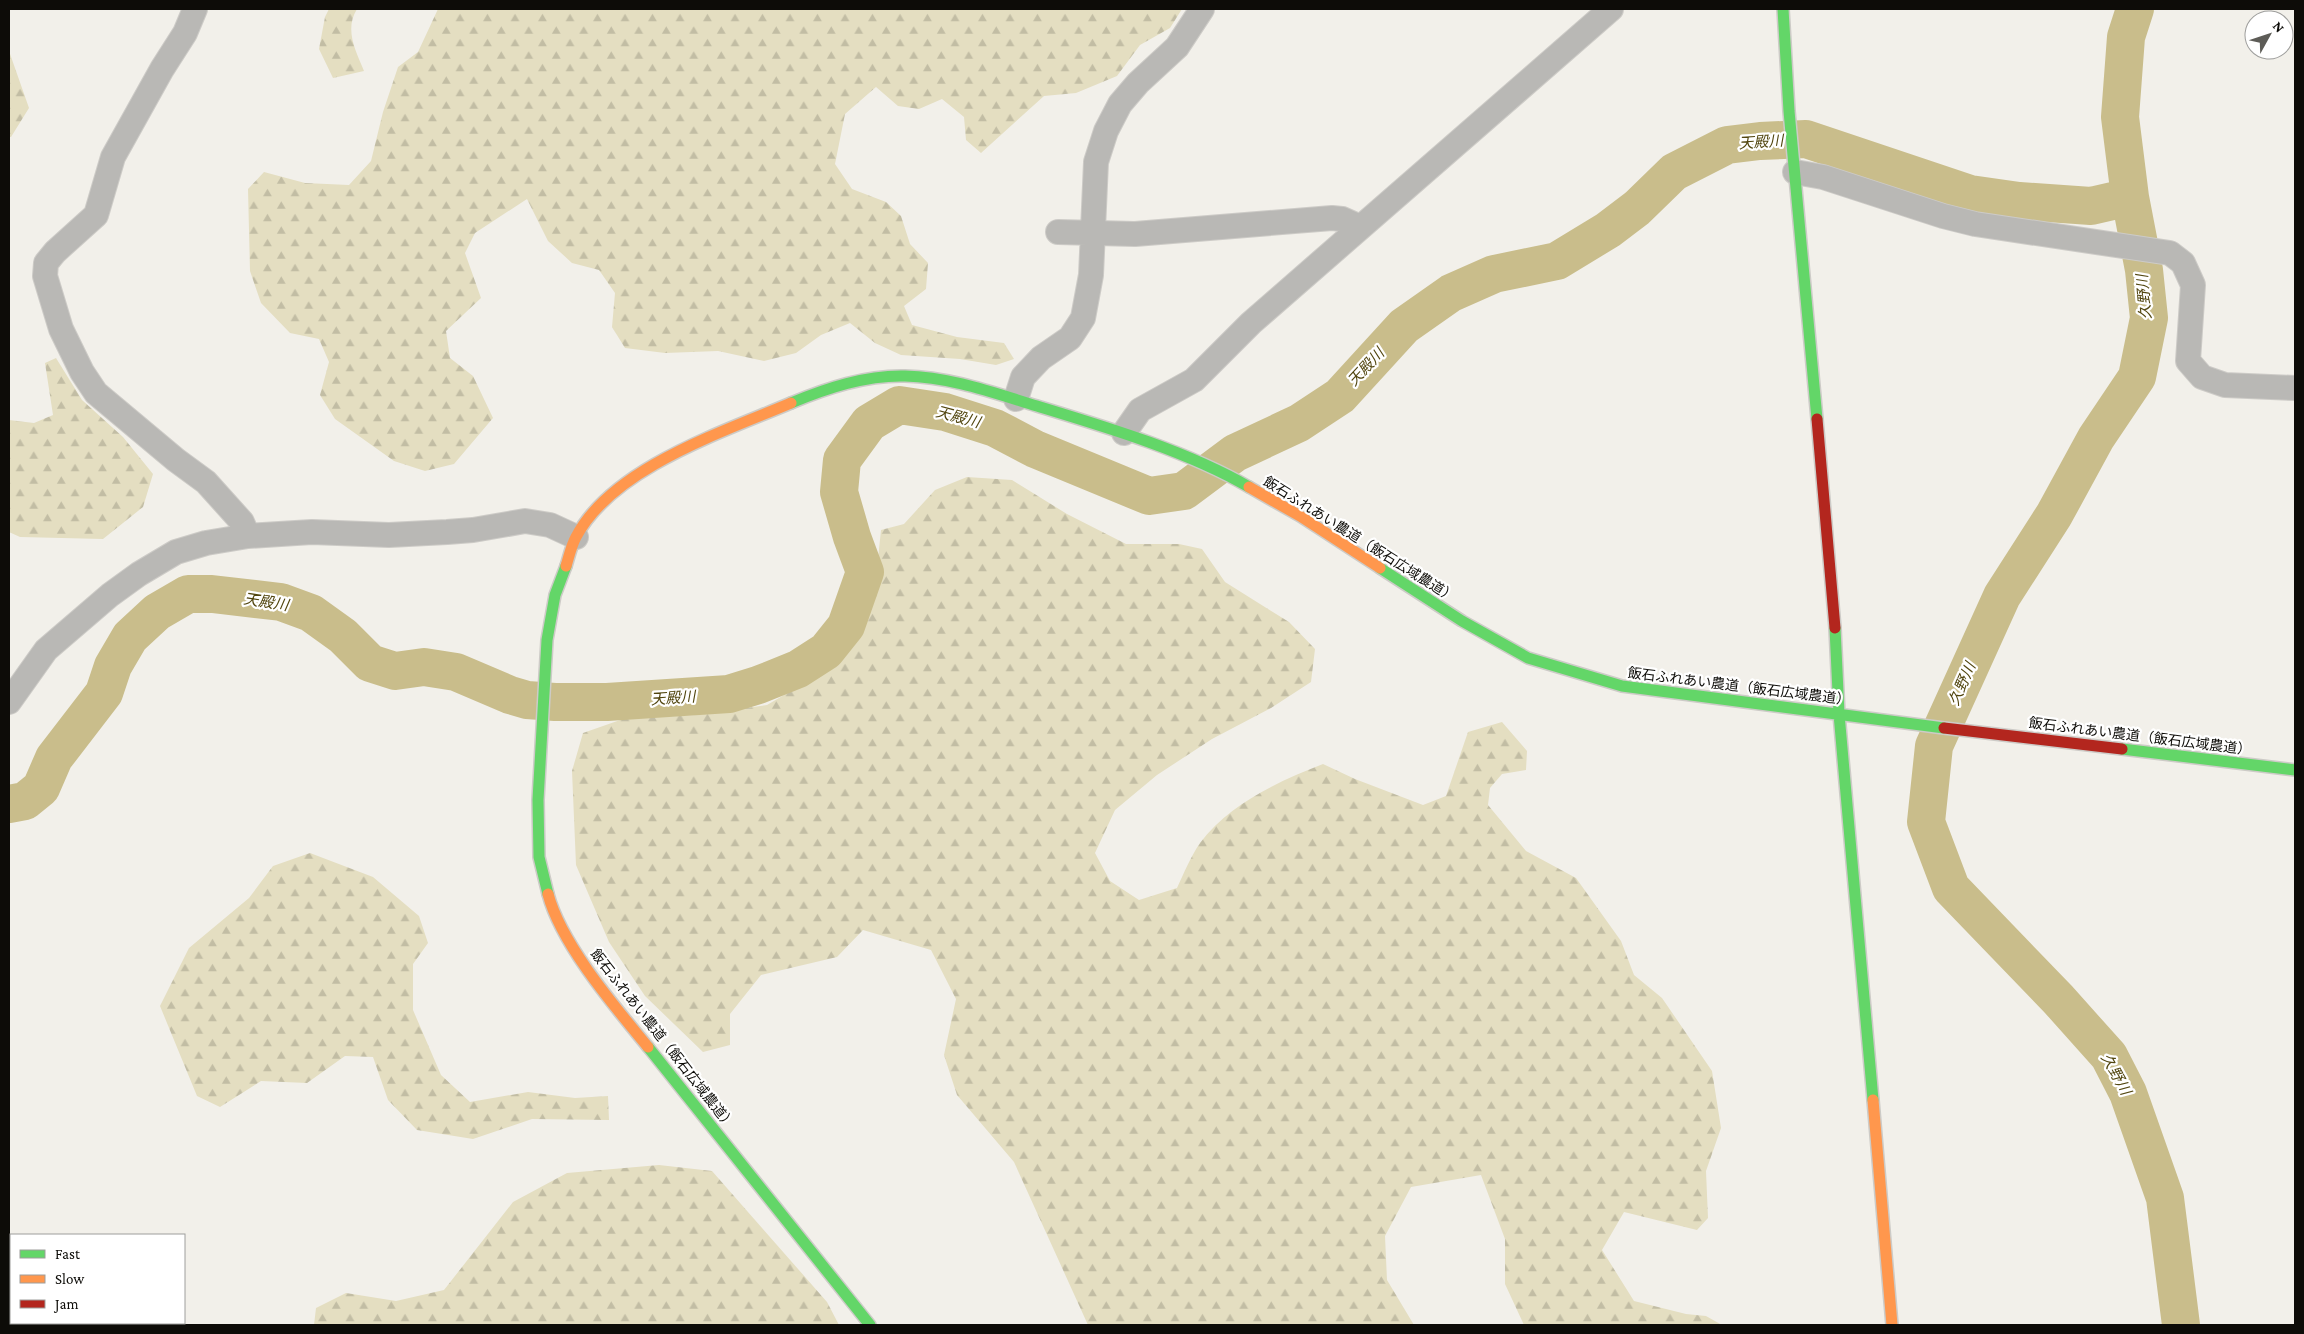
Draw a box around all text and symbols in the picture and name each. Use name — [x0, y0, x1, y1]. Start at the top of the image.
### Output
north arrow — [2244, 10, 2294, 60]
text: N — [2270, 18, 2288, 36]
water label: 天殿川 — [1738, 132, 1786, 152]
water label: 久野川 — [2134, 272, 2154, 320]
water label: 天殿川 — [1345, 344, 1389, 389]
water label: 天殿川 — [934, 403, 984, 431]
street label: 飯石ふれあい農道（飯石広域農道） — [1261, 473, 1459, 605]
water label: 天殿川 — [243, 591, 291, 614]
water label: 久野川 — [1946, 658, 1979, 708]
street label: 飯石ふれあい農道（飯石広域農道） — [1627, 664, 1851, 708]
water label: 天殿川 — [650, 688, 698, 708]
street label: 飯石ふれあい農道（飯石広域農道） — [2028, 714, 2252, 758]
street label: 飯石ふれあい農道（飯石広域農道） — [588, 946, 738, 1132]
water label: 久野川 — [2098, 1050, 2135, 1099]
legend — [10, 1234, 185, 1324]
text: Fast — [55, 1246, 81, 1262]
text: Slow — [55, 1271, 85, 1287]
text: Jam — [53, 1296, 78, 1313]

